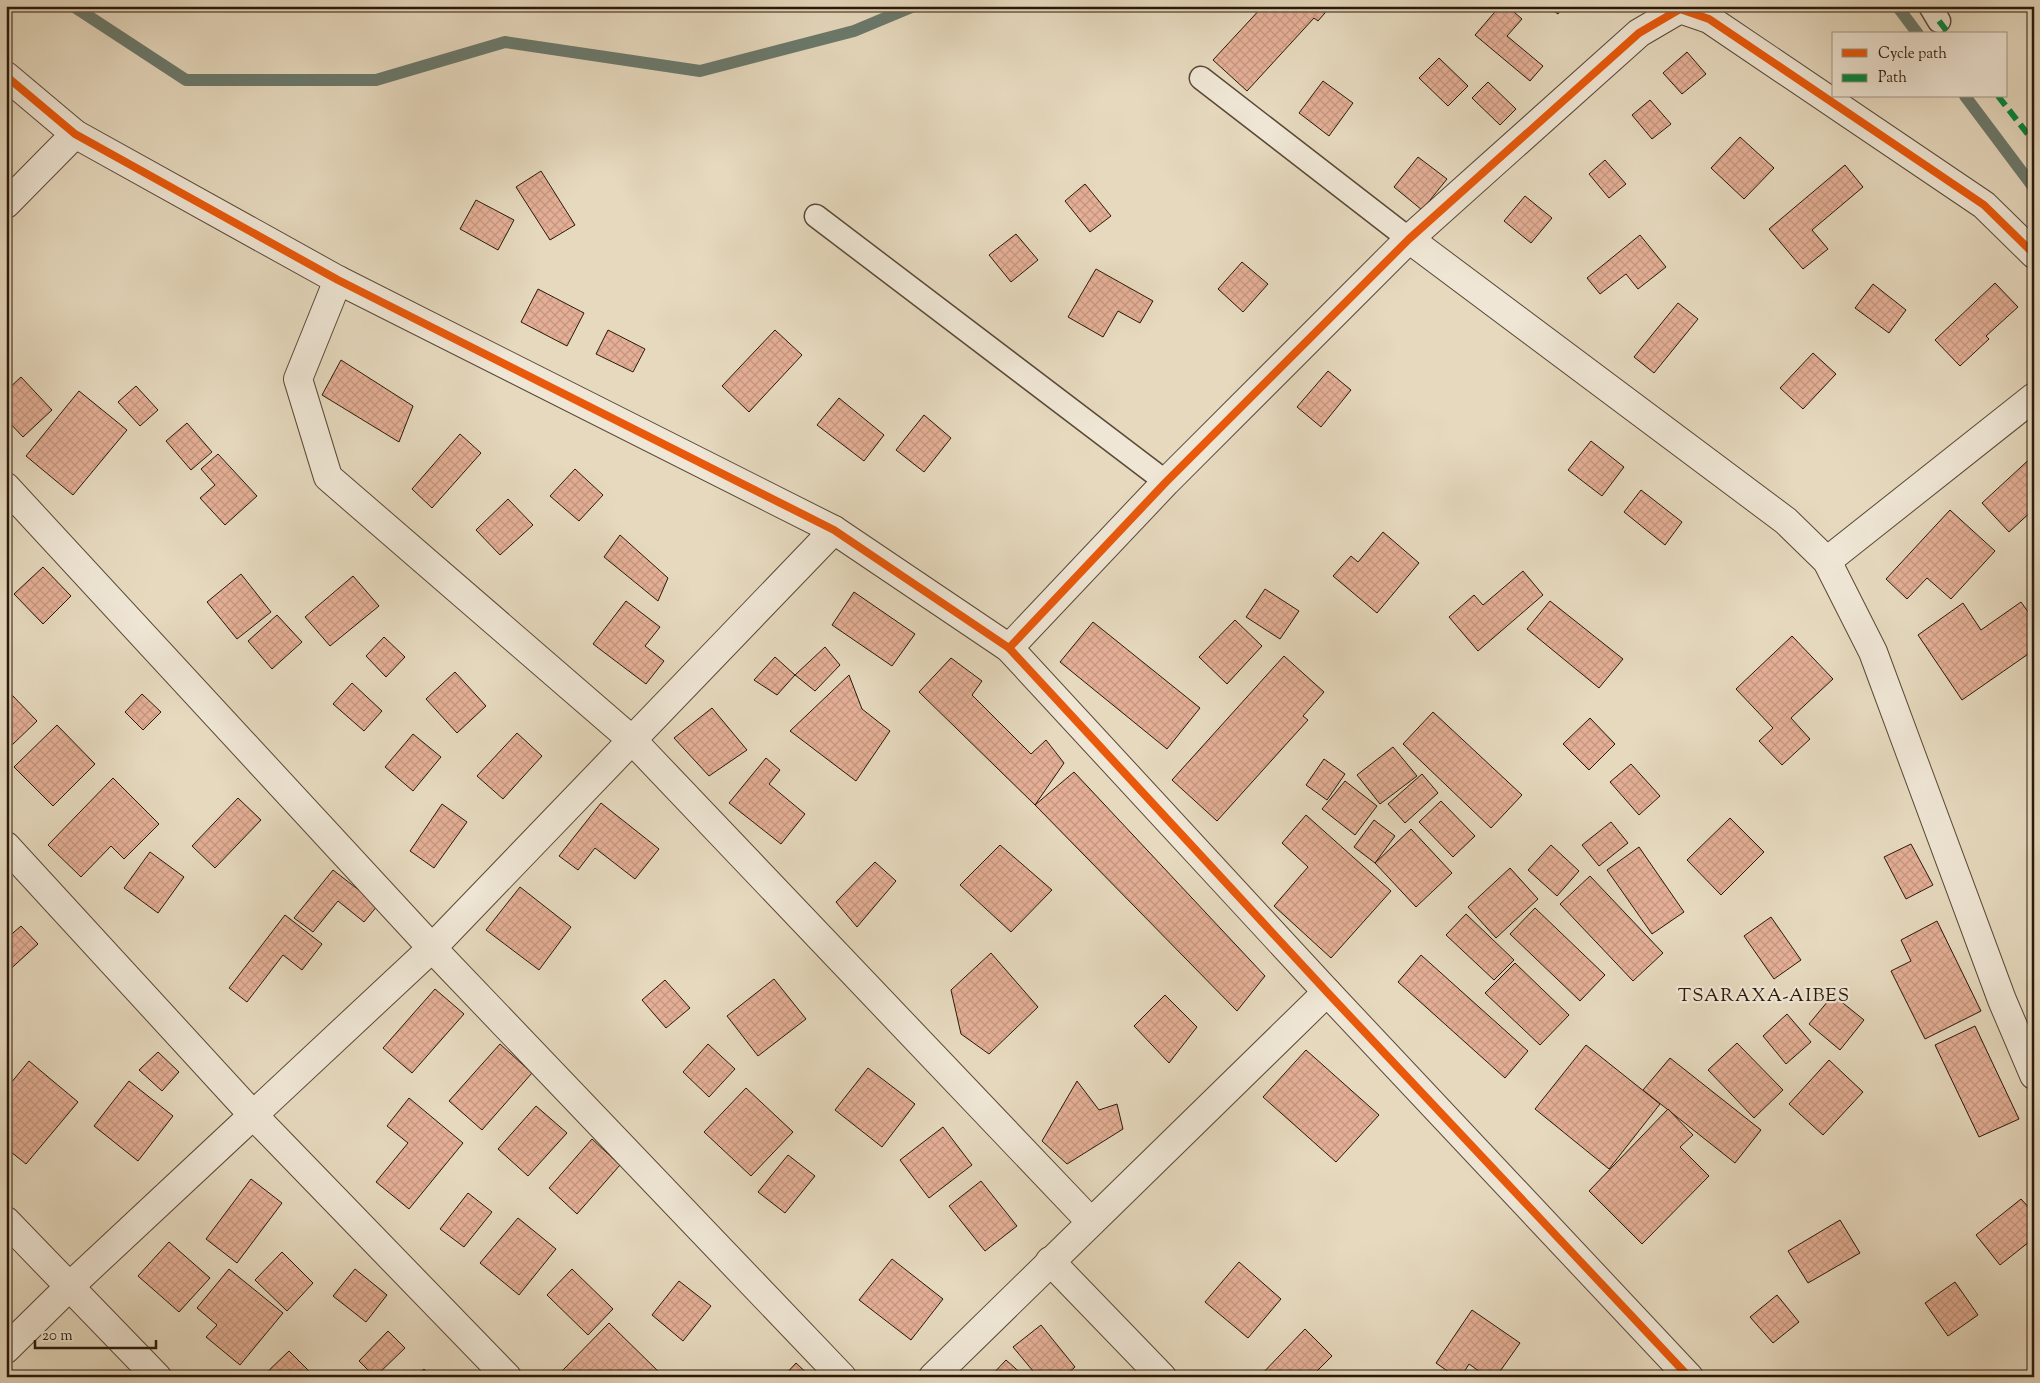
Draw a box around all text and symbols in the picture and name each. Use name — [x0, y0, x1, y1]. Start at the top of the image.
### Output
legend — [1832, 32, 2008, 98]
text: Cycle path — [1878, 44, 1947, 65]
text: Path — [1878, 68, 1907, 89]
district label: TSARAXA-AIBES — [1678, 983, 1850, 1010]
scale bar — [35, 1318, 156, 1350]
text: 20 m — [42, 1326, 73, 1347]

